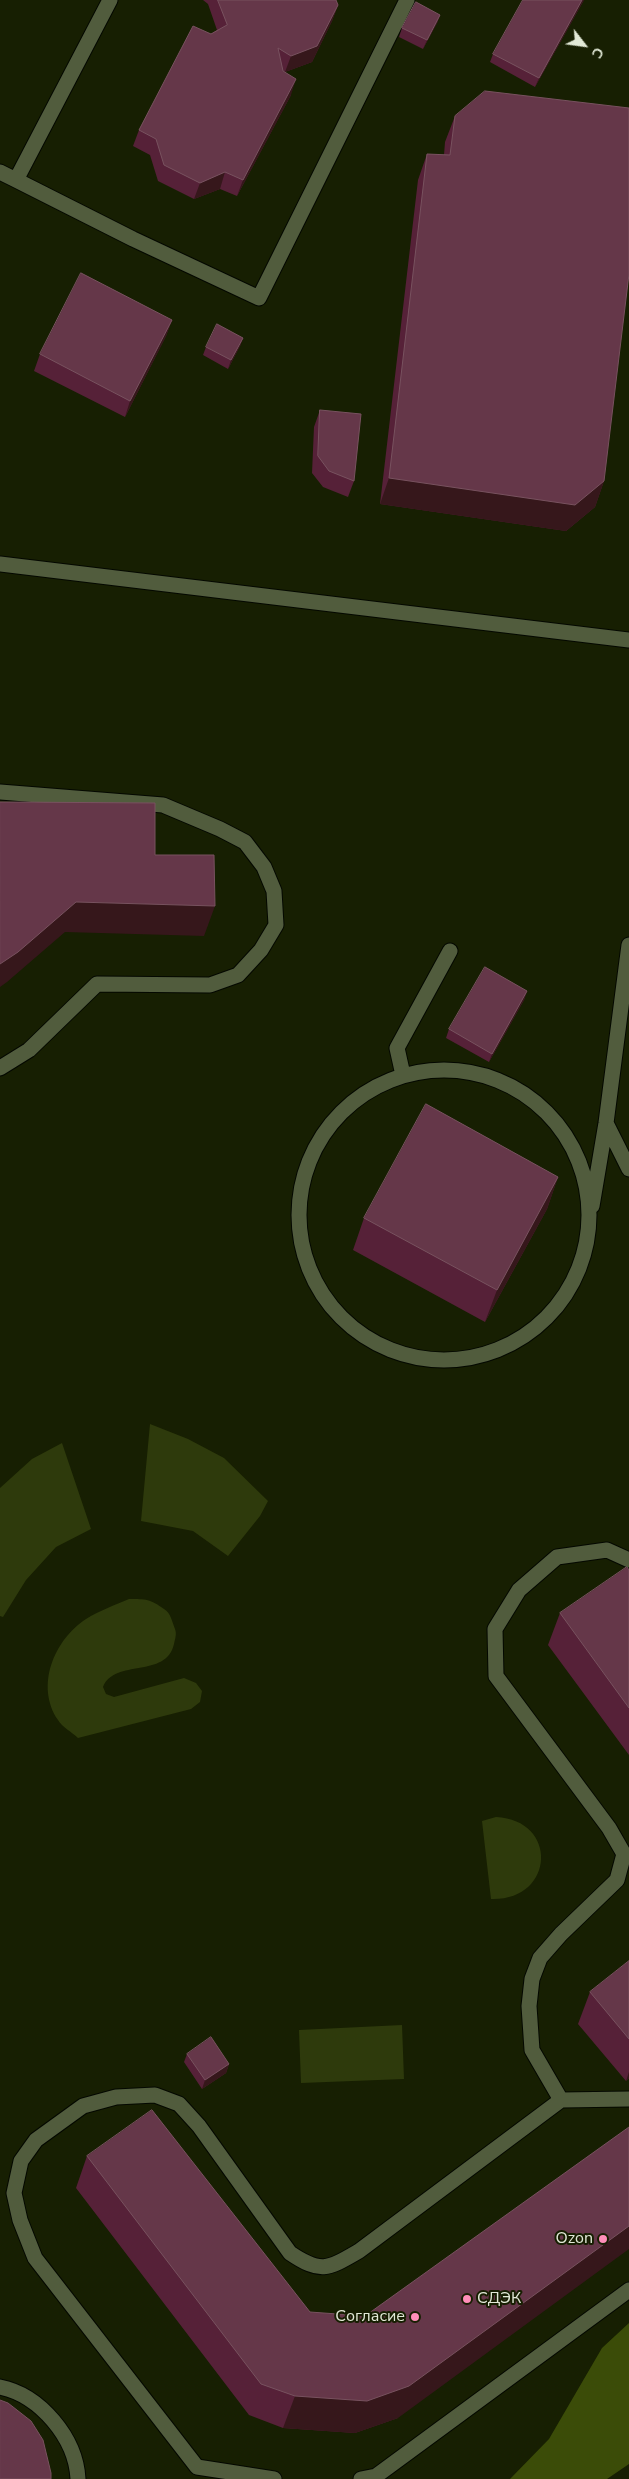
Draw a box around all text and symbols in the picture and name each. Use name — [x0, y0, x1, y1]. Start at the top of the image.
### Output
north arrow — [559, 20, 609, 70]
text: С — [587, 44, 608, 62]
place label: Ozon — [555, 2229, 593, 2249]
marker: Ozon — [597, 2233, 609, 2245]
place label: СДЭК — [477, 2289, 521, 2309]
marker: СДЭК — [461, 2293, 473, 2305]
place label: Согласие — [335, 2307, 405, 2327]
marker: Согласие — [409, 2311, 421, 2323]

